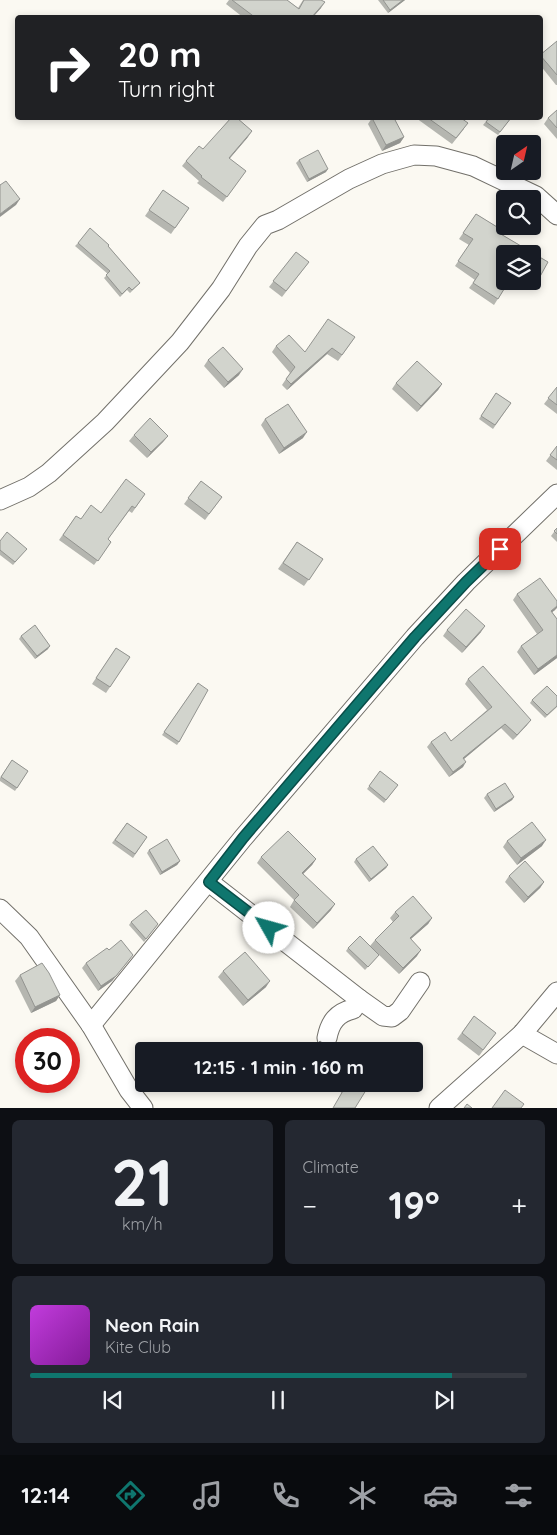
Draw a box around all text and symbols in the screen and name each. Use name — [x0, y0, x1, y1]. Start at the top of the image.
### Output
text: 20 m — [118, 32, 201, 76]
icon: right — [35, 35, 100, 100]
text: Turn right — [118, 75, 215, 103]
north arrow — [496, 135, 541, 180]
map controls — [496, 135, 541, 290]
button: search — [496, 190, 541, 235]
button: layers — [496, 245, 541, 290]
pin — [479, 528, 521, 570]
icon: arrive — [486, 535, 514, 563]
position arrow — [242, 901, 294, 953]
speed limit sign: 30 — [15, 1028, 80, 1093]
text: 12:15 · 1 min · 160 m — [194, 1055, 364, 1079]
text: 21 — [111, 1141, 173, 1222]
text: Climate — [303, 1157, 359, 1177]
text: 19° — [388, 1181, 440, 1229]
text: − — [303, 1188, 317, 1223]
text: + — [511, 1188, 527, 1223]
text: km/h — [122, 1214, 163, 1234]
text: Neon Rain — [105, 1313, 200, 1337]
text: Kite Club — [105, 1337, 171, 1357]
icon: previous — [99, 1386, 127, 1414]
icon: pause — [264, 1386, 292, 1414]
icon: next — [430, 1386, 458, 1414]
icon: directions — [113, 1478, 148, 1513]
icon: music — [190, 1478, 225, 1513]
icon: phone — [268, 1478, 303, 1513]
icon: climate — [345, 1478, 380, 1513]
icon: car — [423, 1478, 458, 1513]
icon: filters — [501, 1478, 536, 1513]
text: 12:14 — [21, 1481, 70, 1509]

